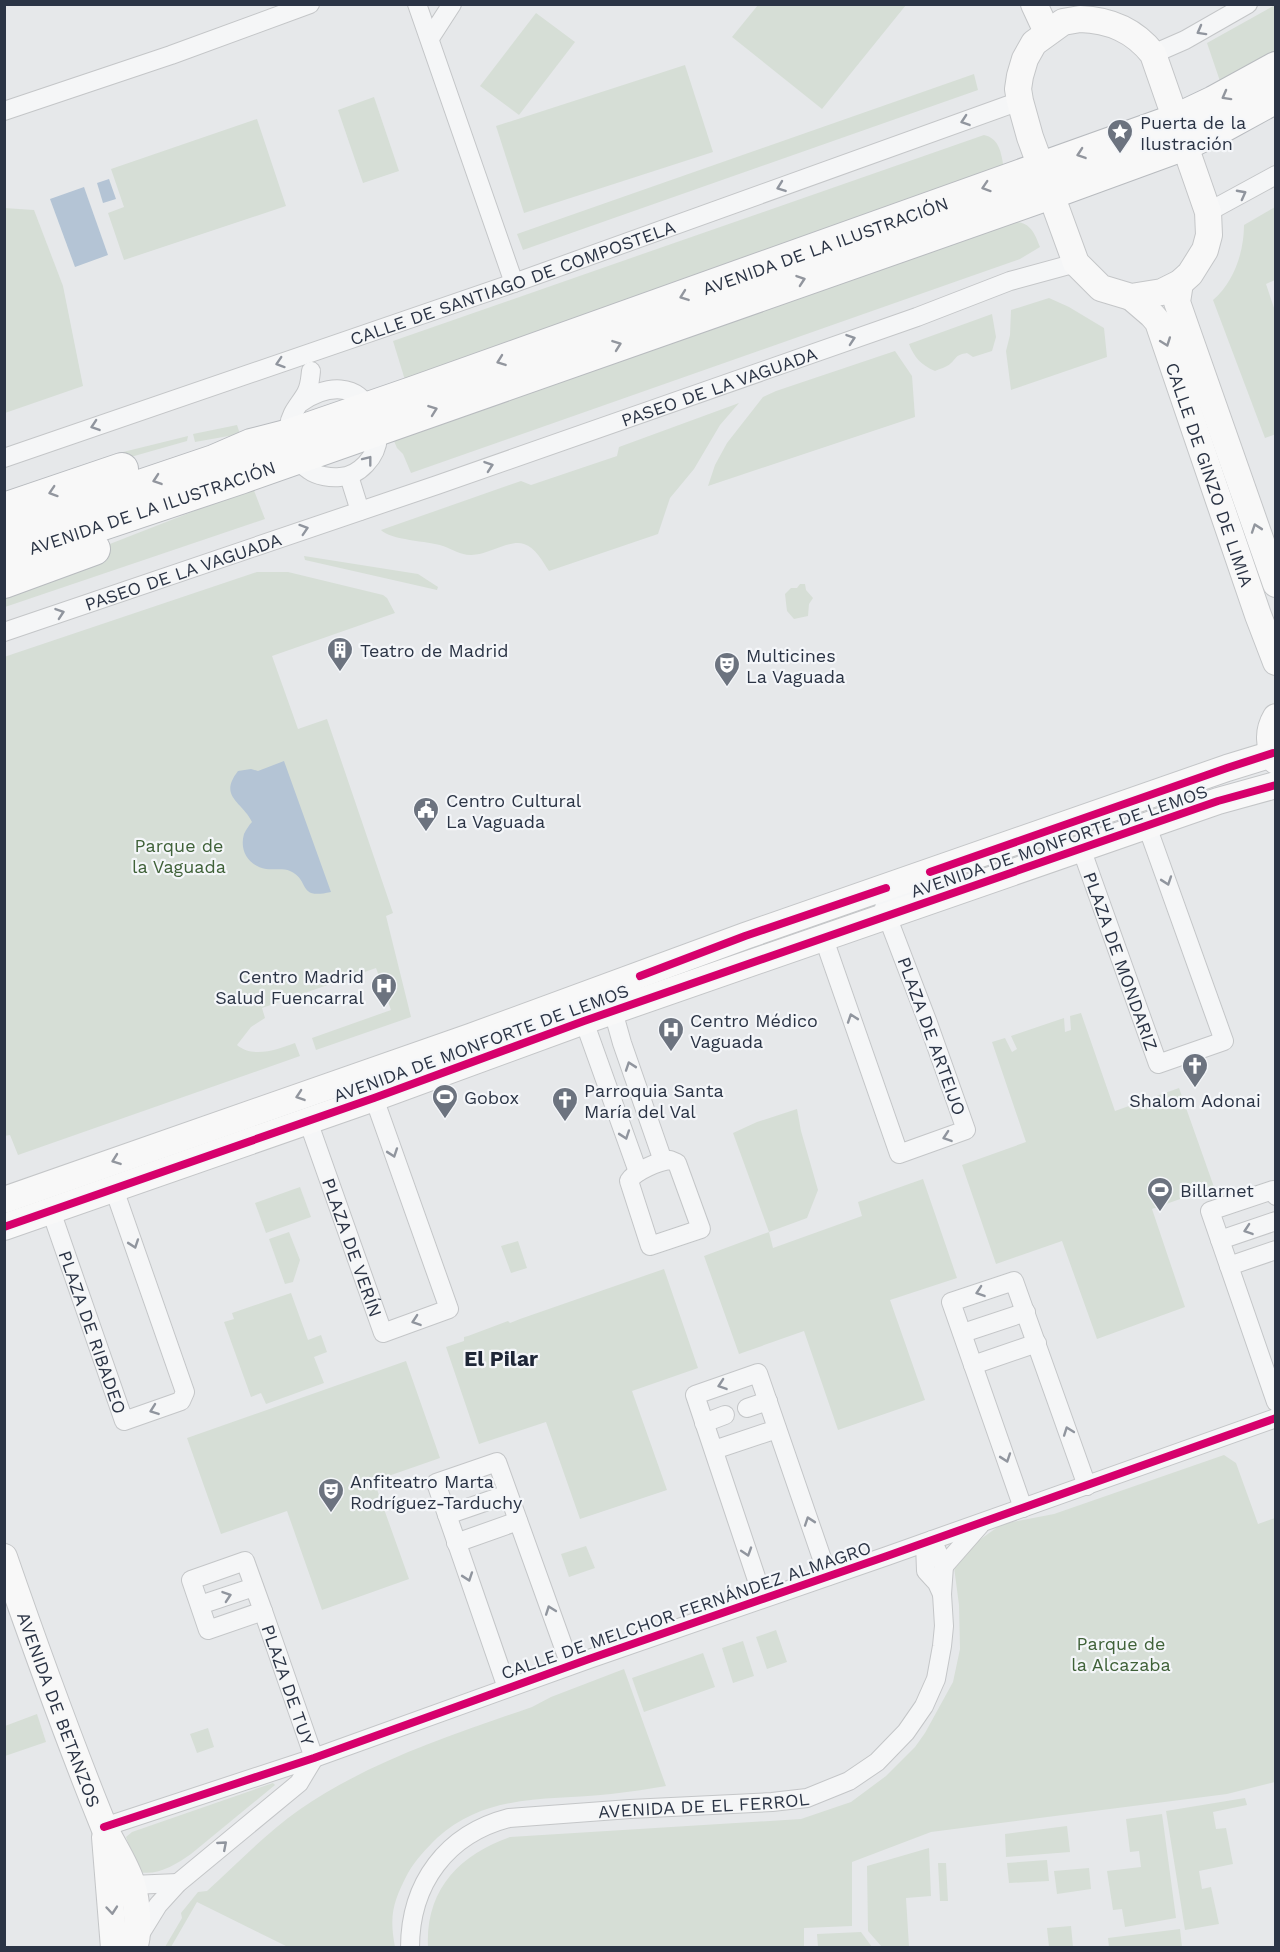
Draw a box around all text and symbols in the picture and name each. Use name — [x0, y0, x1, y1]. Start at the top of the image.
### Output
one-way arrow — [1197, 24, 1208, 35]
one-way arrow — [1222, 89, 1233, 100]
place label: Puerta de la Ilustración — [1140, 112, 1246, 154]
one-way arrow — [960, 113, 971, 126]
place icon: Puerta de la Ilustración — [1105, 117, 1135, 155]
one-way arrow — [1076, 146, 1087, 159]
one-way arrow — [776, 179, 787, 192]
one-way arrow — [981, 180, 992, 193]
one-way arrow — [1236, 190, 1246, 201]
street label: AVENIDA DE LA ILUSTRACIÓN — [699, 192, 951, 299]
street label: CALLE DE SANTIAGO DE COMPOSTELA — [347, 215, 678, 349]
one-way arrow — [795, 275, 805, 288]
one-way arrow — [679, 288, 690, 301]
one-way arrow — [845, 334, 856, 347]
one-way arrow — [1158, 336, 1171, 347]
one-way arrow — [611, 340, 622, 353]
street label: PASEO DE LA VAGUADA — [618, 342, 820, 430]
one-way arrow — [496, 354, 506, 367]
one-way arrow — [275, 356, 286, 368]
street label: CALLE DE GINZO DE LIMIA — [1162, 360, 1258, 589]
one-way arrow — [427, 405, 438, 418]
one-way arrow — [90, 419, 101, 431]
street label: AVENIDA DE LA ILUSTRACIÓN — [26, 456, 278, 559]
one-way arrow — [360, 456, 371, 467]
one-way arrow — [483, 461, 493, 474]
one-way arrow — [152, 473, 162, 486]
one-way arrow — [48, 485, 59, 497]
one-way arrow — [298, 524, 309, 536]
one-way arrow — [1251, 524, 1264, 534]
street label: PASEO DE LA VAGUADA — [82, 528, 284, 614]
one-way arrow — [54, 607, 65, 620]
building icon: Teatro de Madrid — [325, 635, 355, 673]
place label: Teatro de Madrid — [360, 640, 509, 661]
place label: Multicines La Vaguada — [746, 645, 845, 687]
theatre icon: Multicines La Vaguada — [712, 650, 742, 688]
street label: AVENIDA DE MONFORTE DE LEMOS — [908, 780, 1210, 902]
place label: Centro Cultural La Vaguada — [446, 790, 582, 832]
public building icon: Centro Cultural La Vaguada — [411, 795, 441, 833]
park label: Parque de la Vaguada — [132, 835, 226, 877]
street label: PLAZA DE MONDARIZ — [1080, 869, 1163, 1053]
one-way arrow — [1160, 875, 1173, 886]
street label: PLAZA DE ARTEIJO — [894, 954, 970, 1118]
place label: Centro Madrid Salud Fuencarral — [215, 966, 364, 1008]
hospital icon: Centro Madrid Salud Fuencarral — [369, 971, 399, 1009]
street label: AVENIDA DE MONFORTE DE LEMOS — [331, 980, 631, 1106]
place label: Centro Médico Vaguada — [690, 1010, 818, 1052]
one-way arrow — [846, 1013, 859, 1024]
hospital icon: Centro Médico Vaguada — [656, 1015, 686, 1053]
church icon: Shalom Adonai — [1180, 1051, 1210, 1089]
one-way arrow — [624, 1061, 637, 1072]
place label: Parroquia Santa María del Val — [584, 1080, 724, 1122]
sports icon: Gobox — [430, 1082, 460, 1120]
church icon: Parroquia Santa María del Val — [550, 1085, 580, 1123]
place label: Gobox — [464, 1087, 519, 1108]
one-way arrow — [296, 1089, 306, 1101]
place label: Shalom Adonai — [1129, 1090, 1261, 1111]
one-way arrow — [617, 1129, 630, 1140]
one-way arrow — [942, 1129, 953, 1142]
one-way arrow — [386, 1147, 399, 1158]
one-way arrow — [111, 1153, 122, 1166]
street label: PLAZA DE VERÍN — [318, 1175, 387, 1320]
sports icon: Billarnet — [1145, 1175, 1175, 1213]
place label: Billarnet — [1180, 1180, 1254, 1201]
one-way arrow — [1243, 1223, 1254, 1236]
one-way arrow — [127, 1238, 139, 1249]
street label: PLAZA DE RIBADEO — [55, 1248, 131, 1416]
one-way arrow — [975, 1285, 986, 1298]
one-way arrow — [411, 1313, 422, 1326]
district label: El Pilar — [464, 1346, 538, 1371]
one-way arrow — [717, 1378, 728, 1391]
one-way arrow — [149, 1403, 160, 1416]
one-way arrow — [1062, 1426, 1075, 1437]
one-way arrow — [998, 1452, 1011, 1462]
place label: Anfiteatro Marta Rodríguez-Tarduchy — [350, 1471, 523, 1513]
theatre icon: Anfiteatro Marta Rodríguez-Tarduchy — [316, 1476, 346, 1514]
one-way arrow — [803, 1516, 816, 1527]
street label: CALLE DE MELCHOR FERNÁNDEZ ALMAGRO — [498, 1537, 874, 1683]
one-way arrow — [740, 1546, 753, 1557]
one-way arrow — [460, 1571, 473, 1582]
one-way arrow — [221, 1591, 232, 1604]
one-way arrow — [545, 1605, 558, 1616]
street label: AVENIDA DE BETANZOS — [13, 1609, 105, 1810]
street label: PLAZA DE TUY — [258, 1622, 319, 1748]
park label: Parque de la Alcazaba — [1071, 1633, 1171, 1675]
street label: AVENIDA DE EL FERROL — [597, 1787, 810, 1822]
one-way arrow — [216, 1842, 227, 1853]
one-way arrow — [105, 1905, 118, 1914]

